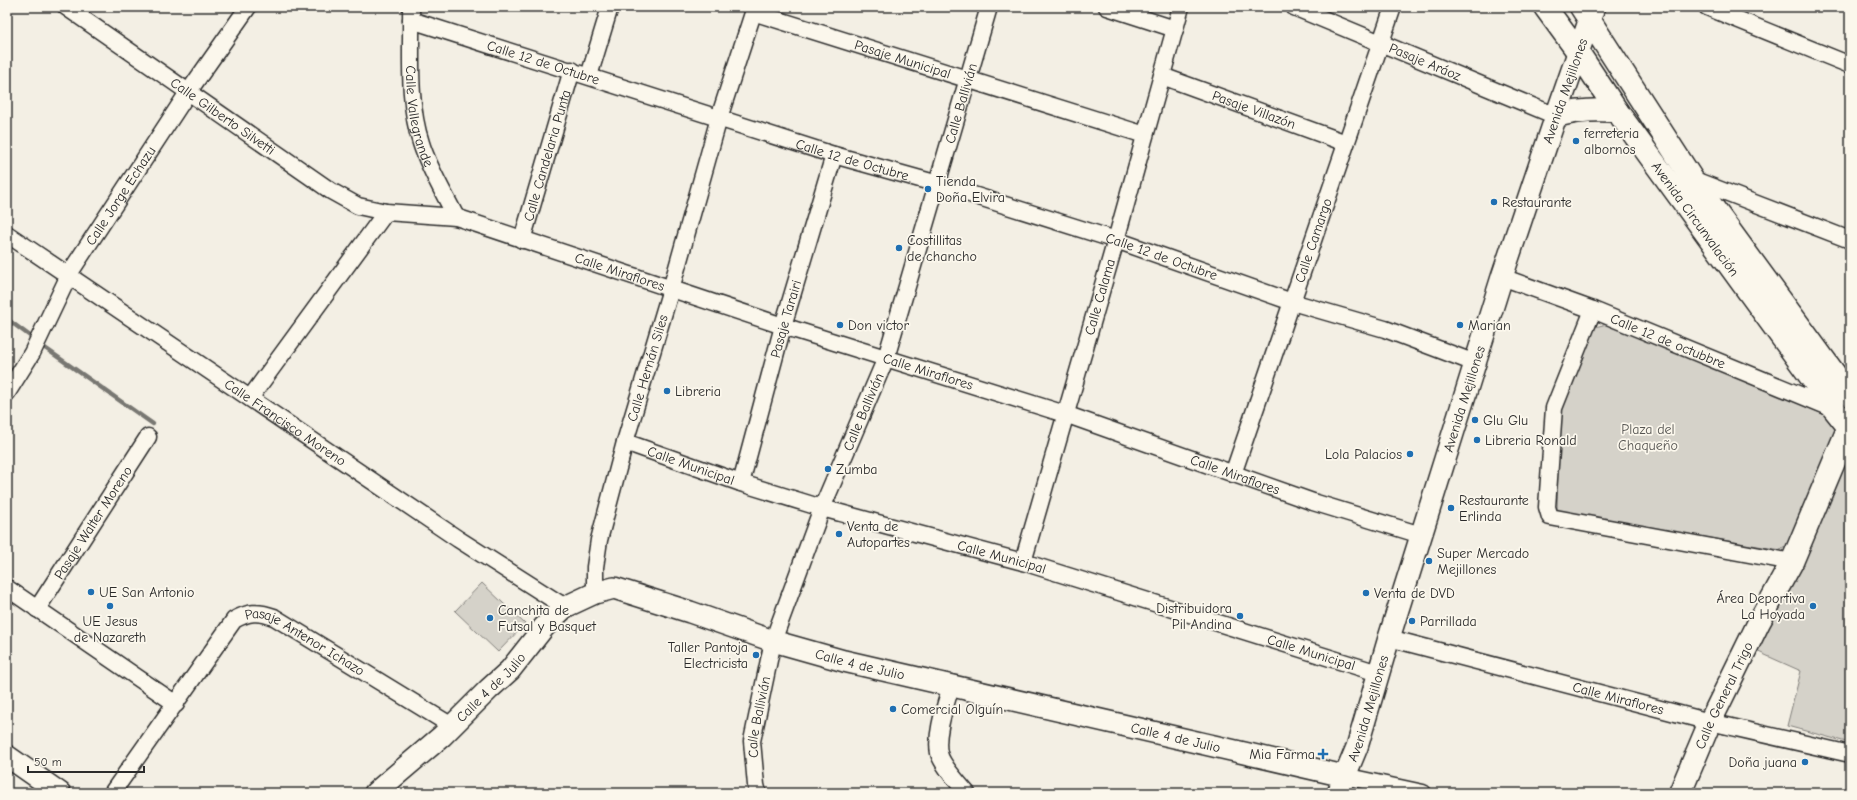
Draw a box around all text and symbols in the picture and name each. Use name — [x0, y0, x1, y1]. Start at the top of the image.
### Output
street label: Pasaje Municipal — [852, 36, 953, 83]
street label: Avenida Mejillones — [1539, 36, 1591, 146]
street label: Calle 12 de Octubre — [485, 37, 602, 89]
street label: Pasaje Aráoz — [1386, 40, 1463, 84]
street label: Calle Ballivián — [941, 61, 981, 146]
street label: Calle Vallegrande — [402, 65, 437, 169]
street label: Calle Gilberto Silvetti — [167, 74, 278, 159]
street label: Pasaje Villazón — [1210, 87, 1298, 133]
street label: Calle Candelaria Punta — [520, 88, 575, 224]
place label: ferreteria albornos — [1583, 125, 1639, 158]
street label: Calle 12 de Octubre — [794, 135, 911, 184]
marker: ferreteria albornos — [1571, 136, 1581, 146]
street label: Calle Jorge Echazu — [82, 143, 159, 249]
street label: Avenida Circunvalación — [1648, 158, 1743, 280]
place label: Tienda Doña Elvira — [936, 173, 1005, 206]
marker: Tienda Doña Elvira — [923, 184, 933, 194]
place label: Restaurante — [1502, 194, 1572, 211]
street label: Calle Camargo — [1291, 196, 1336, 285]
marker: Restaurante — [1489, 197, 1499, 207]
street label: Calle 12 de Octubre — [1104, 229, 1220, 284]
place label: Costillitas de chancho — [907, 232, 977, 265]
marker: Costillitas de chancho — [894, 243, 904, 253]
street label: Calle Miraflores — [573, 249, 667, 295]
street label: Calle Calama — [1081, 257, 1119, 337]
street label: Pasaje Tarairi — [767, 278, 805, 360]
street label: Calle 12 de octubbre — [1608, 310, 1728, 373]
street label: Calle Hernán Siles — [624, 312, 672, 424]
place label: Don victor — [848, 317, 909, 334]
place label: Marian — [1468, 317, 1511, 334]
marker: Don victor — [835, 320, 845, 330]
marker: Marian — [1455, 320, 1465, 330]
street label: Avenida Mejillones — [1440, 344, 1489, 454]
street label: Calle Miraflores — [881, 350, 975, 394]
street label: Calle Ballivián — [839, 370, 888, 453]
street label: Calle Francisco Moreno — [221, 375, 349, 470]
place label: Libreria — [675, 383, 721, 400]
marker: Libreria — [662, 386, 672, 396]
place label: Glu Glu — [1483, 412, 1528, 429]
marker: Glu Glu — [1470, 415, 1480, 425]
park label: Plaza del Chaqueño — [1618, 421, 1678, 454]
place label: Libreria Ronald — [1485, 432, 1577, 449]
marker: Libreria Ronald — [1472, 435, 1482, 445]
street label: Calle Municipal — [645, 443, 737, 489]
place label: Lola Palacios — [1325, 446, 1402, 463]
marker: Lola Palacios — [1405, 449, 1415, 459]
street label: Calle Miraflores — [1188, 451, 1282, 499]
place label: Zumba — [836, 461, 878, 478]
street label: Pasaje Walter Moreno — [50, 463, 136, 583]
marker: Zumba — [823, 464, 833, 474]
place label: Restaurante Erlinda — [1459, 492, 1529, 525]
marker: Restaurante Erlinda — [1446, 503, 1456, 513]
place label: Venta de Autopartes — [847, 518, 910, 551]
marker: Venta de Autopartes — [834, 529, 844, 539]
street label: Calle Municipal — [955, 537, 1048, 578]
place label: Super Mercado Mejillones — [1437, 545, 1529, 578]
marker: Super Mercado Mejillones — [1424, 556, 1434, 566]
place label: UE San Antonio — [99, 584, 194, 601]
place label: Venta de DVD — [1374, 585, 1455, 602]
marker: UE San Antonio — [86, 587, 96, 597]
marker: Venta de DVD — [1361, 588, 1371, 598]
place label: Área Deportiva La Hoyada — [1716, 590, 1805, 623]
place label: Distribuidora Pil Andina — [1156, 600, 1232, 633]
marker: UE Jesus de Nazareth — [105, 601, 115, 611]
marker: Área Deportiva La Hoyada — [1808, 601, 1818, 611]
place label: Canchita de Futsal y Basquet — [498, 602, 597, 635]
street label: Pasaje Antenor Ichazo — [243, 605, 368, 679]
marker: Distribuidora Pil Andina — [1235, 611, 1245, 621]
place label: UE Jesus de Nazareth — [74, 613, 146, 646]
marker: Canchita de Futsal y Basquet — [485, 613, 495, 623]
place label: Parrillada — [1420, 613, 1477, 630]
marker: Parrillada — [1407, 616, 1417, 626]
street label: Calle Municipal — [1265, 631, 1357, 674]
place label: Taller Pantoja Electricista — [668, 639, 748, 672]
street label: Calle General Trigo — [1692, 639, 1757, 752]
street label: Calle 4 de Julio — [813, 645, 906, 684]
street label: Calle 4 de Julio — [453, 649, 529, 726]
marker: Taller Pantoja Electricista — [751, 650, 761, 660]
street label: Avenida Mejillones — [1344, 653, 1393, 764]
street label: Calle Ballivián — [744, 675, 774, 759]
street label: Calle Miraflores — [1571, 678, 1666, 719]
place label: Comercial Olguín — [901, 701, 1003, 718]
marker: Comercial Olguín — [888, 704, 898, 714]
street label: Calle 4 de Julio — [1129, 719, 1222, 756]
place label: Mia Farma — [1249, 746, 1315, 763]
scale bar — [28, 748, 144, 774]
marker: Mia Farma — [1318, 749, 1328, 759]
place label: Doña juana — [1728, 754, 1797, 771]
text: 50 m — [34, 755, 62, 769]
marker: Doña juana — [1800, 757, 1810, 767]

